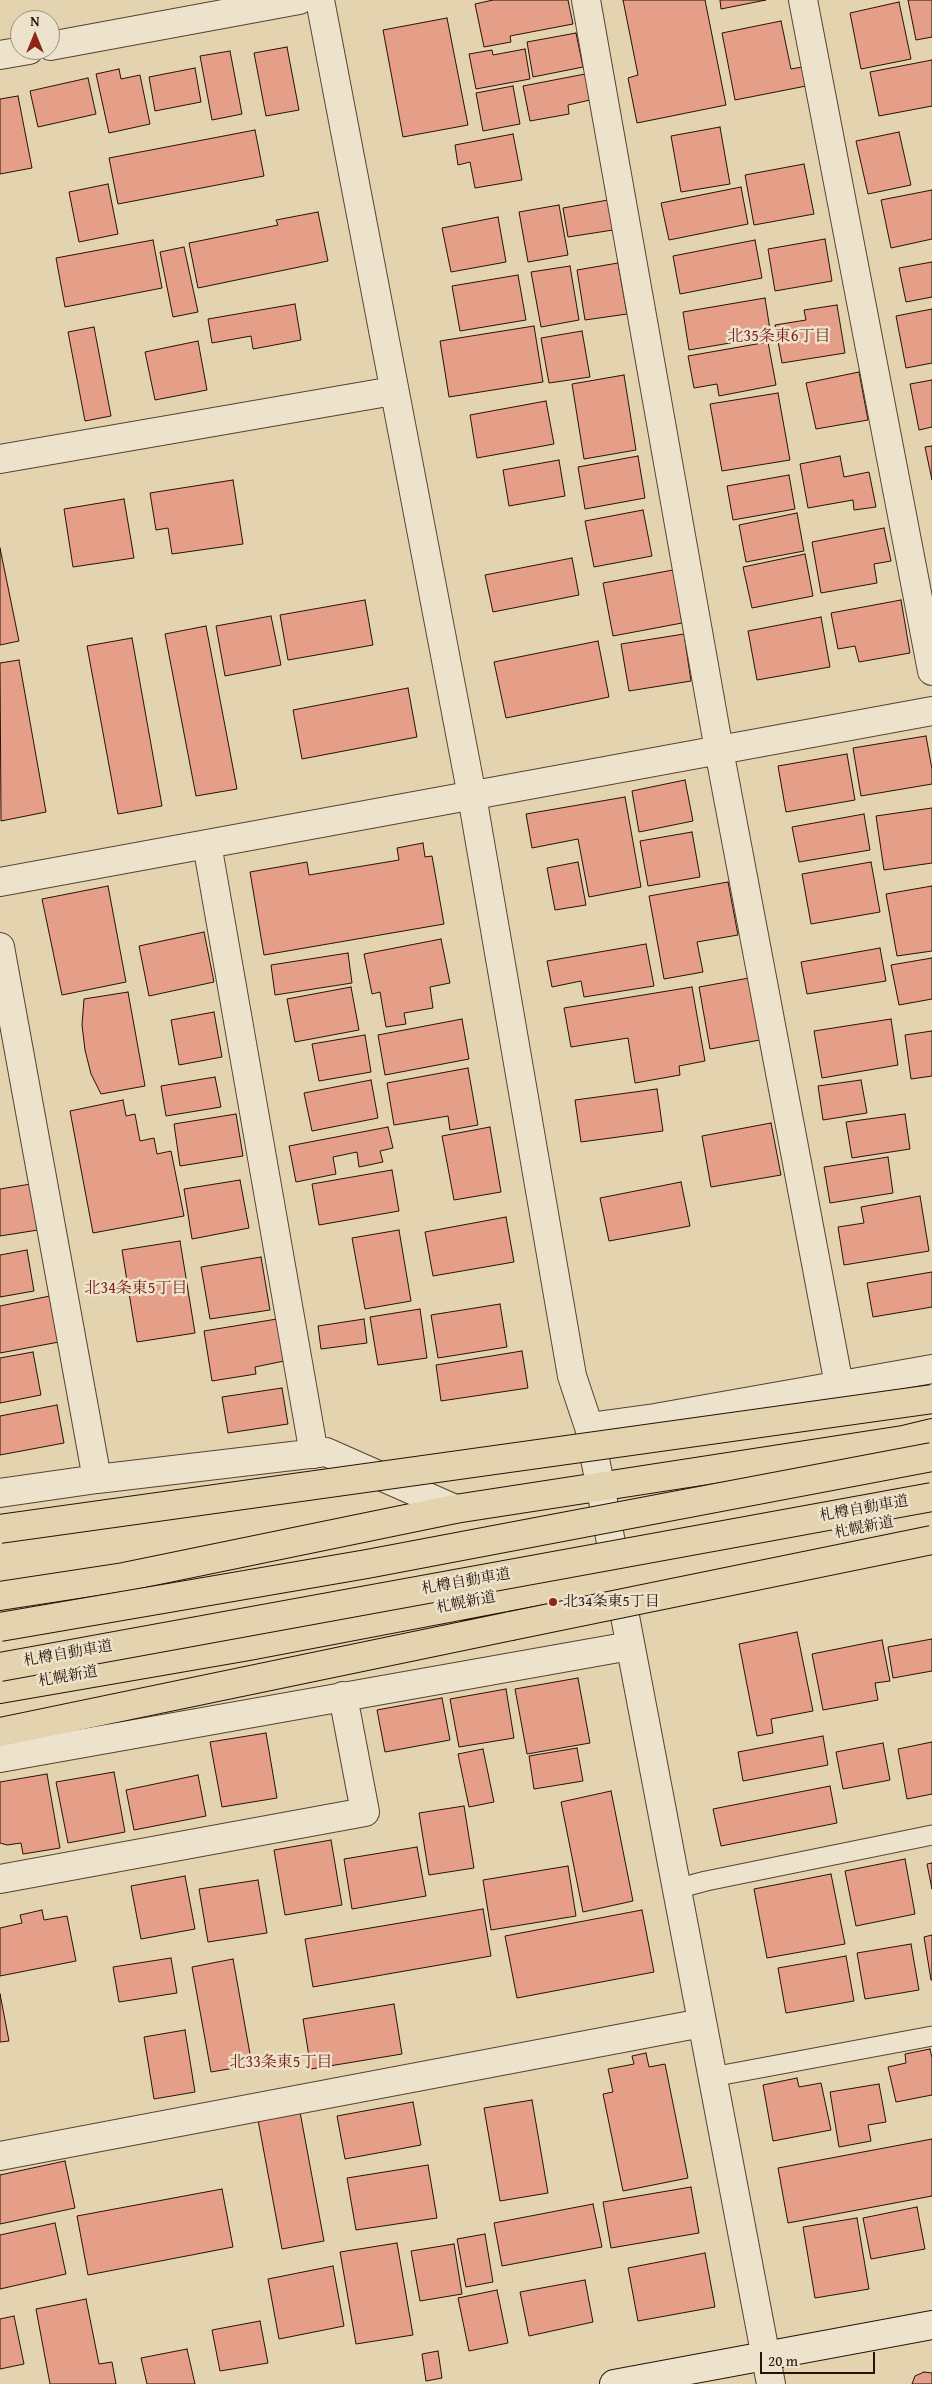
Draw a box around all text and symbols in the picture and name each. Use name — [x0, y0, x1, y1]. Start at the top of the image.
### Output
north arrow — [10, 10, 60, 60]
text: N — [30, 11, 40, 31]
district label: 北35条東6丁目 — [727, 327, 831, 347]
district label: 北34条東5丁目 — [84, 1279, 188, 1299]
street label: 札樽自動車道 — [818, 1492, 910, 1526]
street label: 札幌新道 — [833, 1513, 895, 1543]
street label: 札樽自動車道 — [420, 1565, 512, 1599]
street label: 札幌新道 — [435, 1588, 497, 1618]
place label: 北34条東5丁目 — [563, 1593, 660, 1611]
marker: 北34条東5丁目 — [547, 1596, 559, 1608]
street label: 札樽自動車道 — [22, 1637, 114, 1671]
street label: 札幌新道 — [37, 1663, 99, 1691]
district label: 北33条東5丁目 — [229, 2053, 333, 2073]
scale bar — [762, 2342, 877, 2374]
text: 20 m — [768, 2350, 798, 2371]

